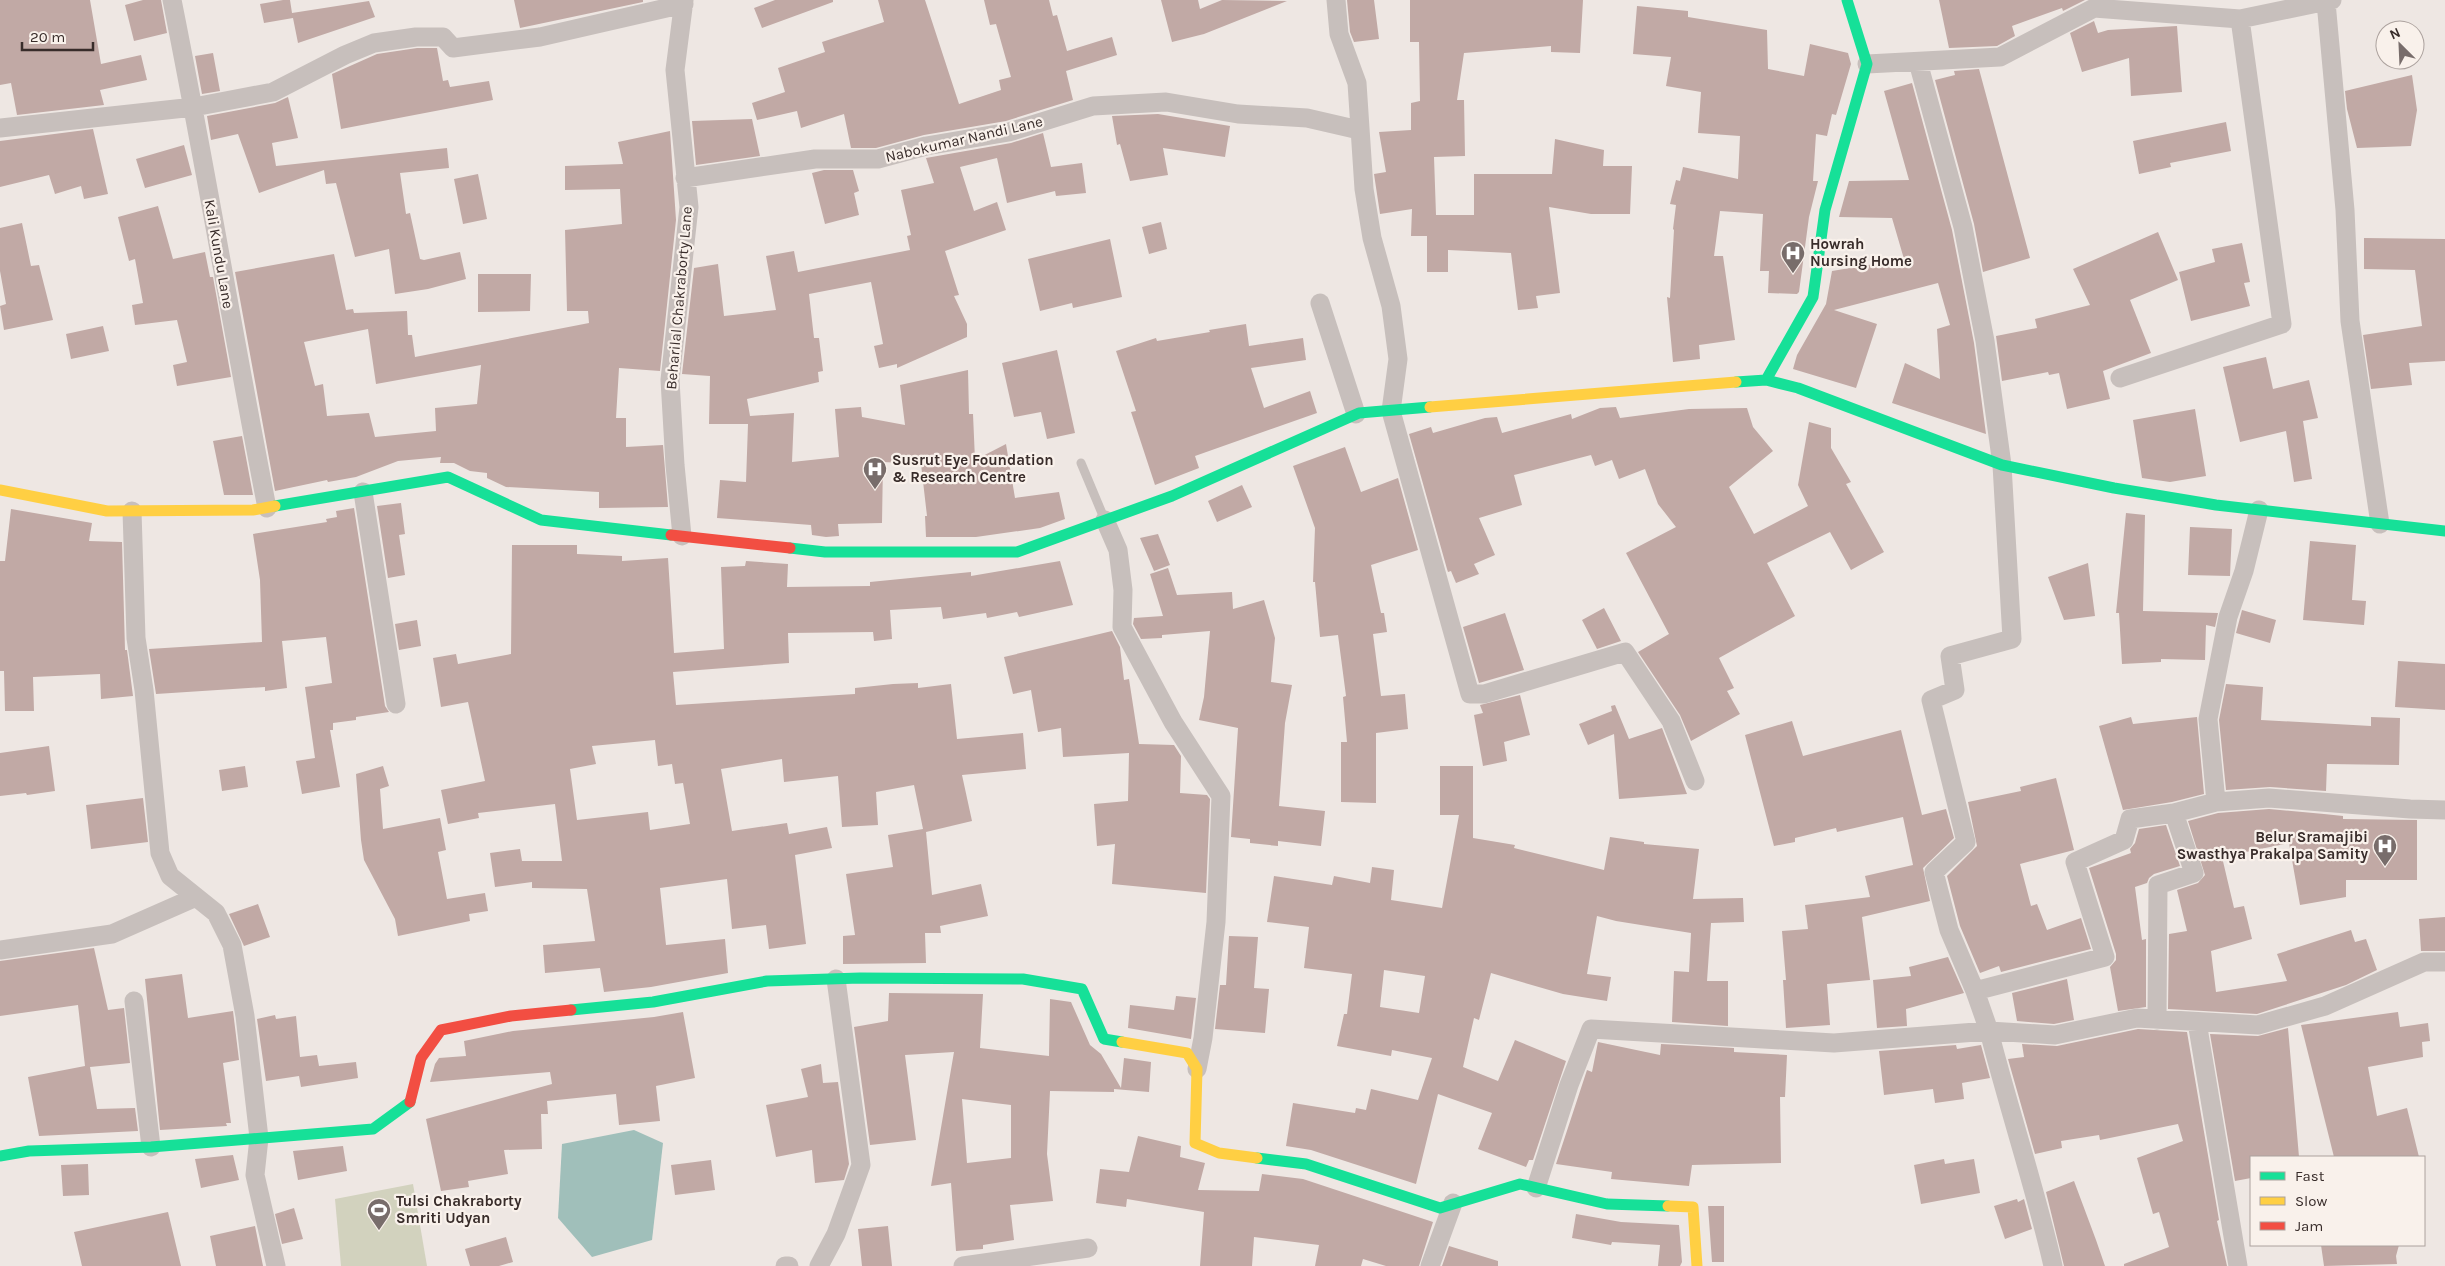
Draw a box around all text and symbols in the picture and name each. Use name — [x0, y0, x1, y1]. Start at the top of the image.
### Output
scale bar — [22, 20, 94, 52]
north arrow — [2375, 20, 2425, 70]
text: N — [2387, 24, 2403, 43]
text: 20 m — [30, 28, 65, 46]
street label: Nabokumar Nandi Lane — [884, 112, 1044, 166]
street label: Kali Kundu Lane — [201, 198, 237, 310]
street label: Beharilal Chakraborty Lane — [662, 206, 696, 390]
place label: Howrah Nursing Home — [1810, 235, 1912, 270]
hospital icon: Howrah Nursing Home — [1780, 240, 1806, 274]
place label: Susrut Eye Foundation & Research Centre — [892, 451, 1054, 486]
hospital icon: Susrut Eye Foundation & Research Centre — [862, 456, 888, 490]
place label: Belur Sramajibi Swasthya Prakalpa Samity — [2177, 828, 2368, 863]
hospital icon: Belur Sramajibi Swasthya Prakalpa Samity — [2372, 833, 2398, 867]
legend — [2250, 1156, 2425, 1246]
text: Fast — [2295, 1167, 2325, 1185]
place label: Tulsi Chakraborty Smriti Udyan — [396, 1192, 522, 1227]
text: Slow — [2295, 1192, 2327, 1210]
sports icon: Tulsi Chakraborty Smriti Udyan — [366, 1197, 392, 1231]
text: Jam — [2295, 1217, 2323, 1235]

